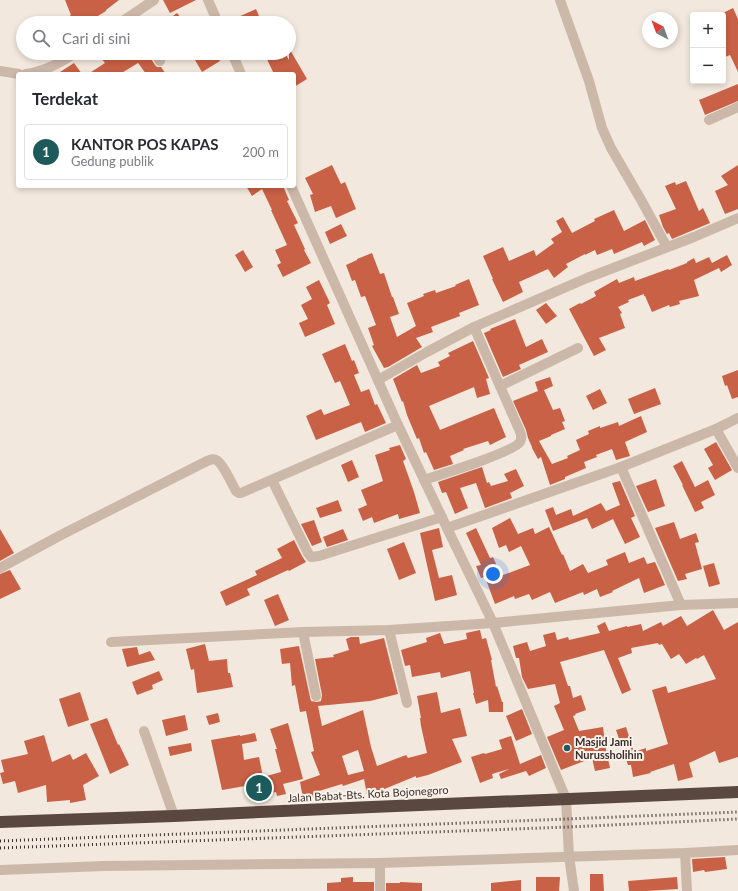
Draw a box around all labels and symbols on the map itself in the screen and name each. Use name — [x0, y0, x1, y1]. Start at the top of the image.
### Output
north arrow — [642, 12, 678, 48]
your location — [483, 564, 503, 584]
place label: Masjid Jami Nurussholihin — [575, 735, 643, 761]
marker: Masjid Jami Nurussholihin — [562, 743, 572, 753]
pin: 1 — [246, 773, 272, 803]
street label: Jalan Babat-Bts. Kota Bojonegoro — [287, 783, 449, 804]

